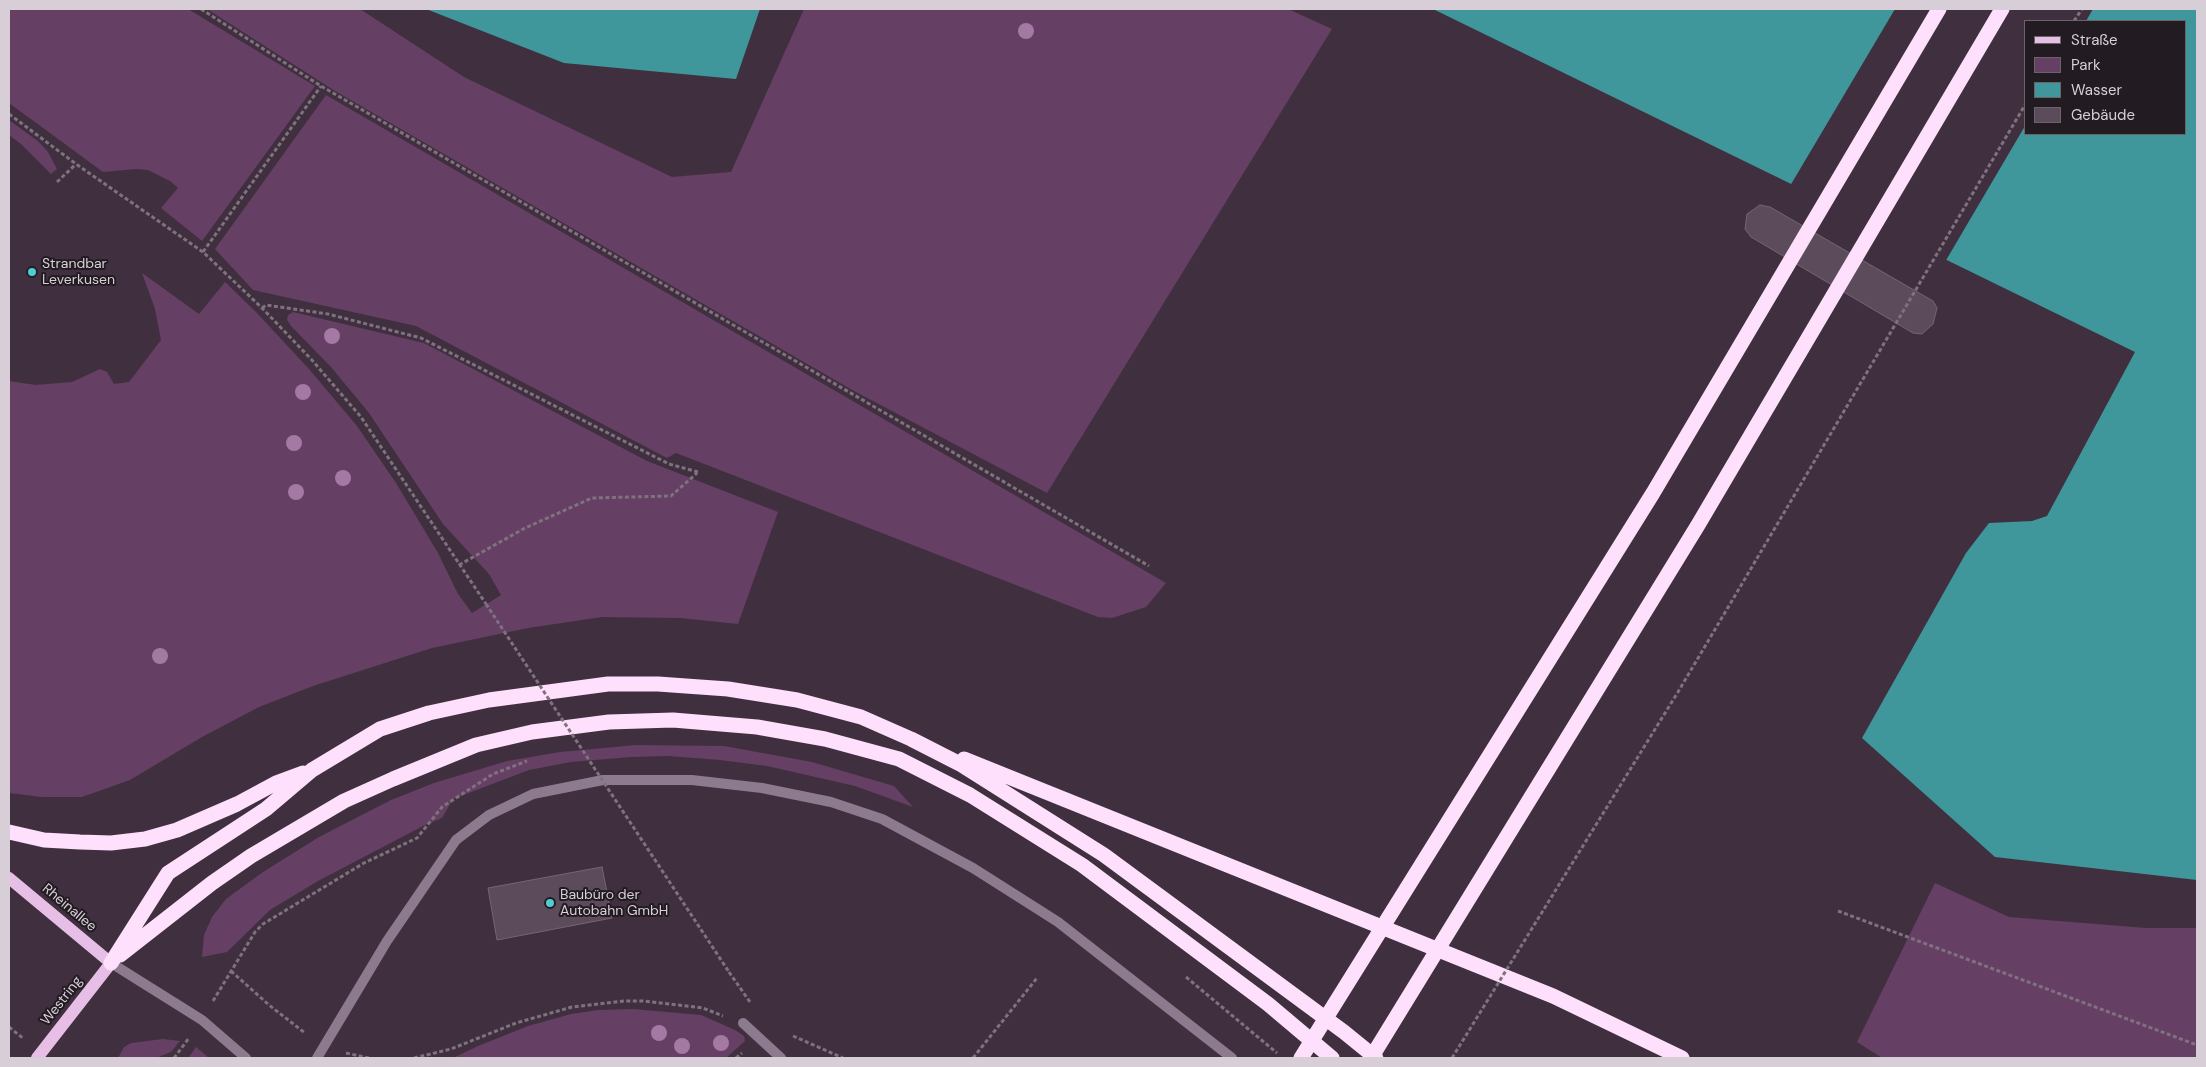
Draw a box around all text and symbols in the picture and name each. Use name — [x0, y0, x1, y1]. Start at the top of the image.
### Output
legend — [2024, 20, 2186, 135]
text: Straße — [2071, 30, 2118, 50]
text: Park — [2071, 55, 2101, 75]
text: Wasser — [2071, 80, 2122, 100]
text: Gebäude — [2071, 105, 2135, 125]
place label: Strandbar Leverkusen — [42, 256, 115, 288]
marker: Strandbar Leverkusen — [26, 266, 38, 278]
street label: Rheinallee — [39, 881, 99, 935]
place label: Baubüro der Autobahn GmbH — [560, 887, 668, 920]
marker: Baubüro der Autobahn GmbH — [544, 897, 556, 909]
street label: Westring — [38, 973, 86, 1029]

